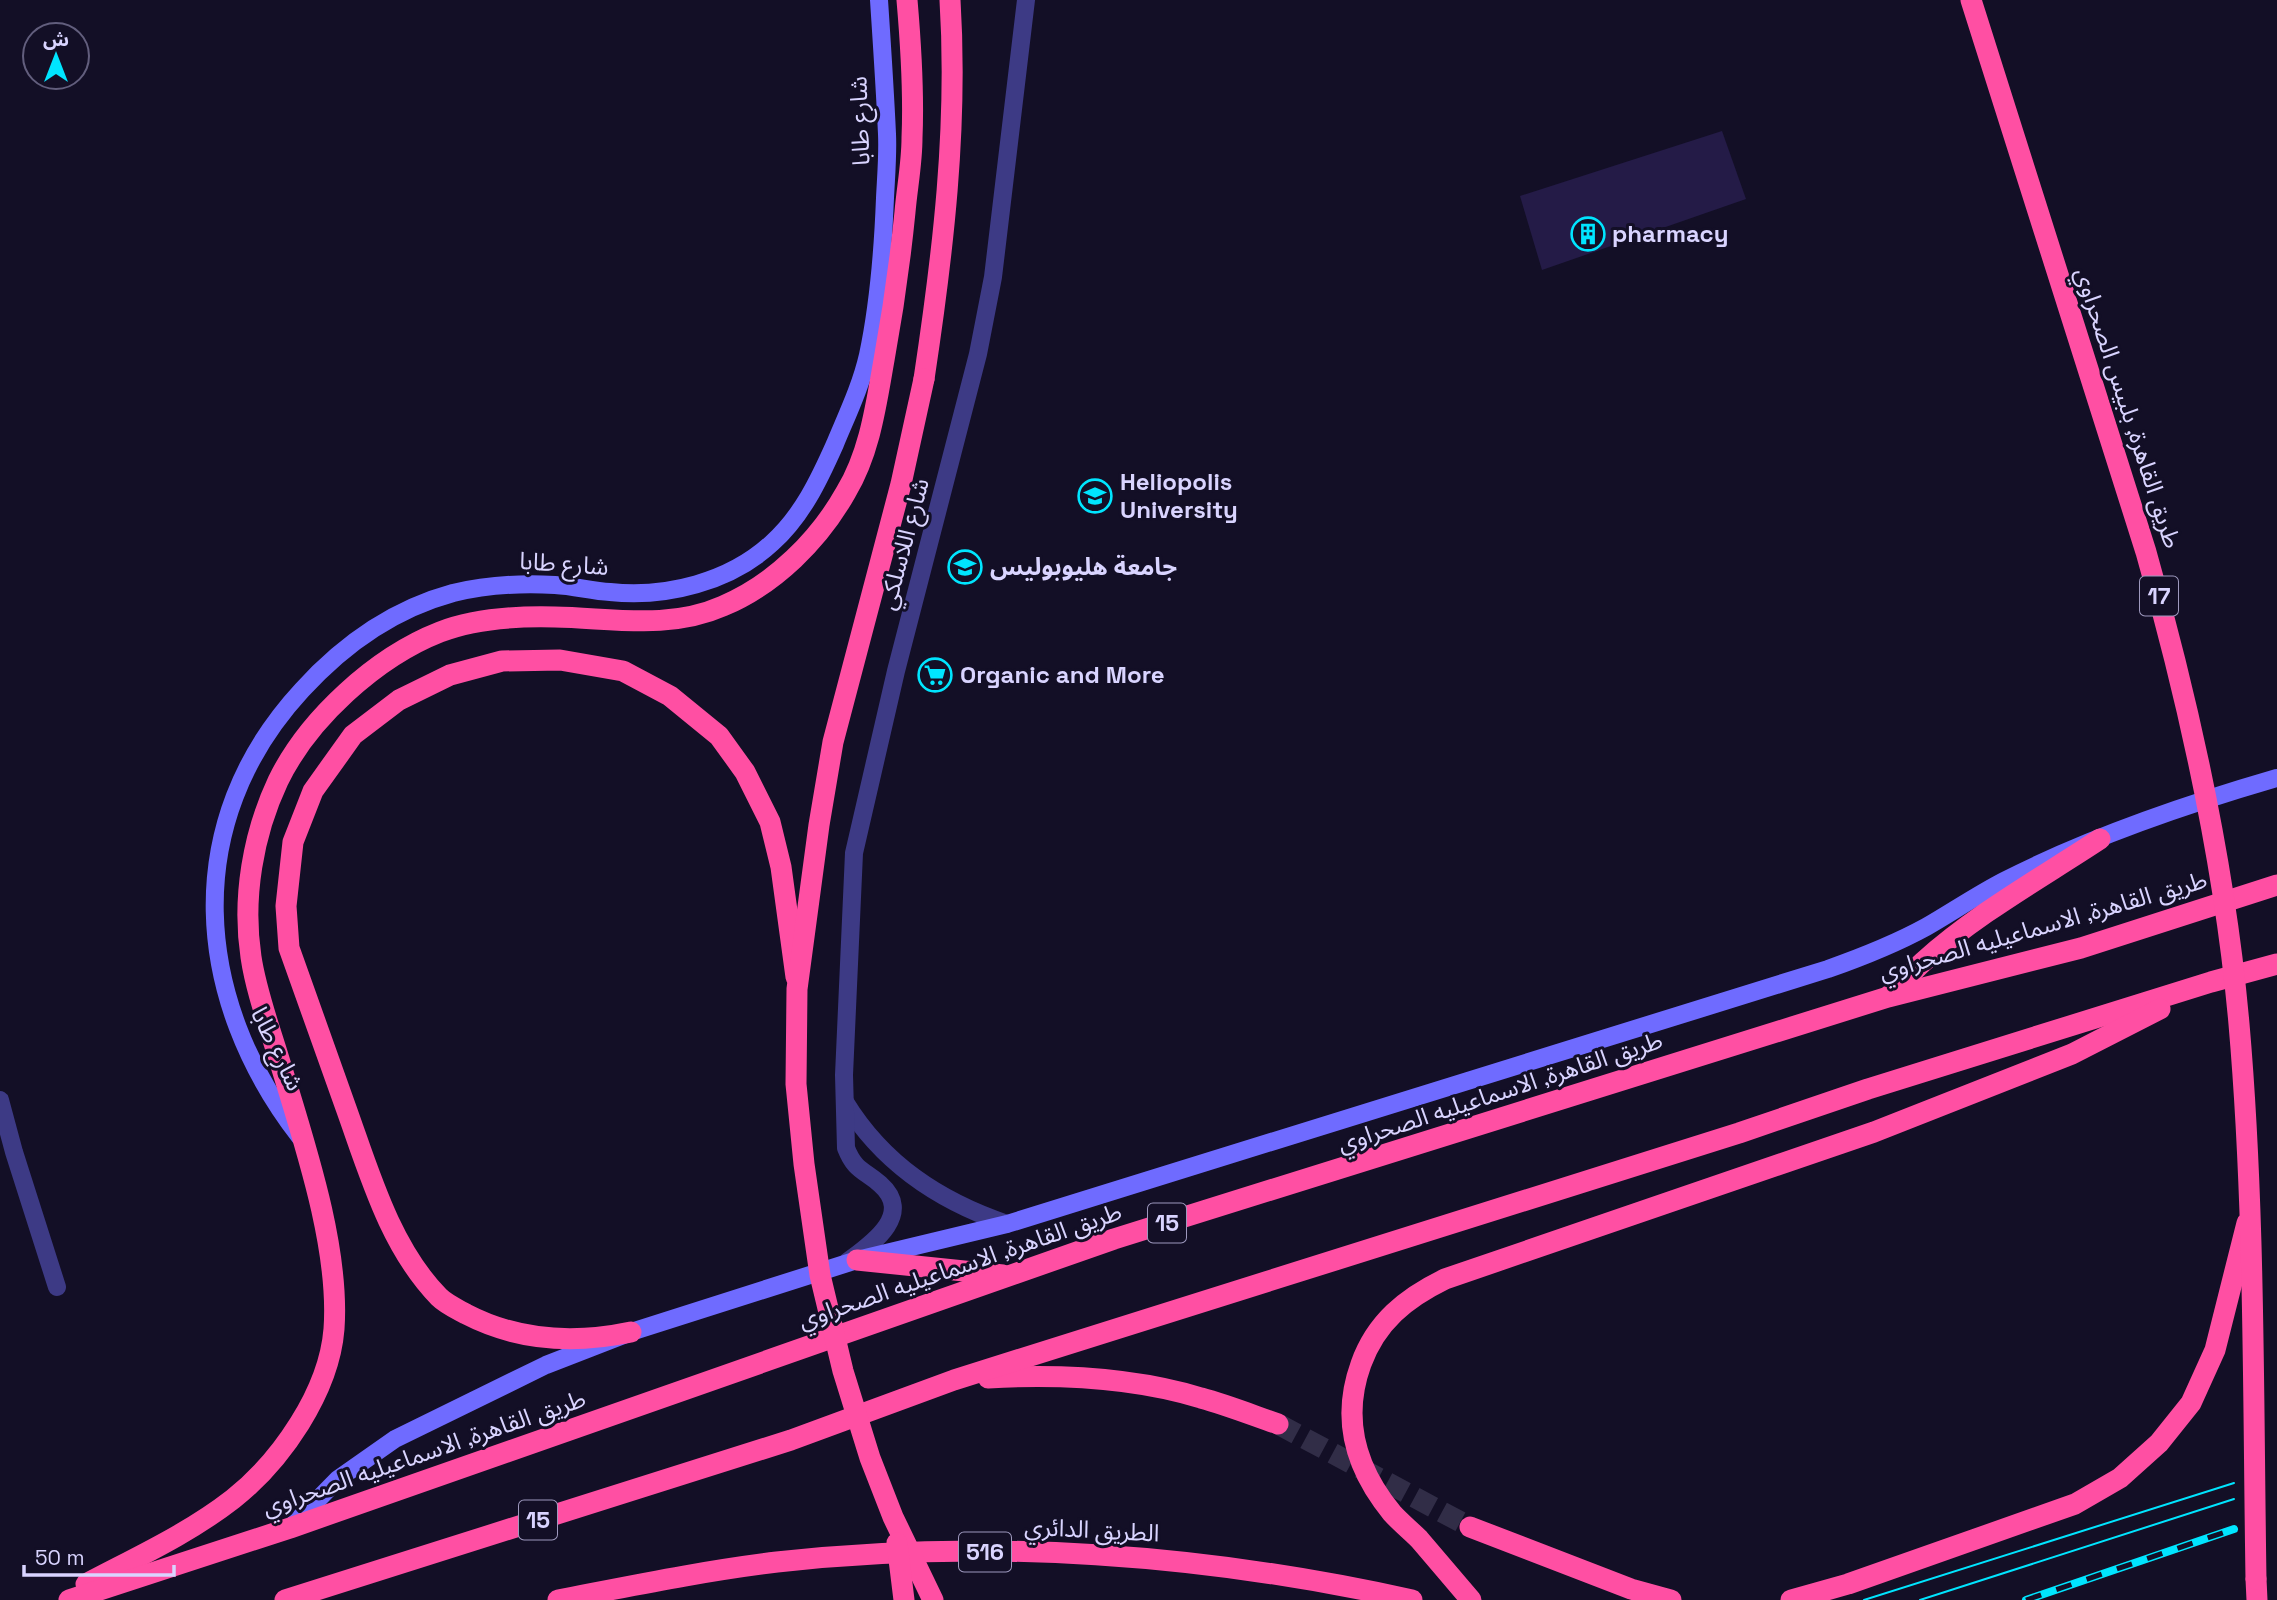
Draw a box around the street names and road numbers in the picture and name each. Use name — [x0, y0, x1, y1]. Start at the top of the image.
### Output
street label: شارع طابا — [842, 76, 879, 166]
street label: طريق القاهرة, بلبيس الصحراوي — [2065, 264, 2189, 553]
street label: شارع اللاسلكي — [871, 475, 939, 614]
street label: شارع طابا — [518, 545, 610, 584]
road number: 17 — [2140, 576, 2178, 616]
street label: طريق القاهرة, الاسماعيليه الصحراوي — [1875, 864, 2212, 991]
street label: شارع طابا — [242, 1002, 311, 1097]
street label: طريق القاهرة, الاسماعيليه الصحراوي — [1333, 1024, 1667, 1162]
street label: طريق القاهرة, الاسماعيليه الصحراوي — [794, 1196, 1127, 1339]
road number: 15 — [1148, 1204, 1186, 1242]
street label: طريق القاهرة, الاسماعيليه الصحراوي — [258, 1383, 591, 1526]
road number: 15 — [519, 1500, 557, 1540]
street label: الطريق الدائري — [1024, 1510, 1160, 1552]
road number: 516 — [959, 1532, 1011, 1572]

